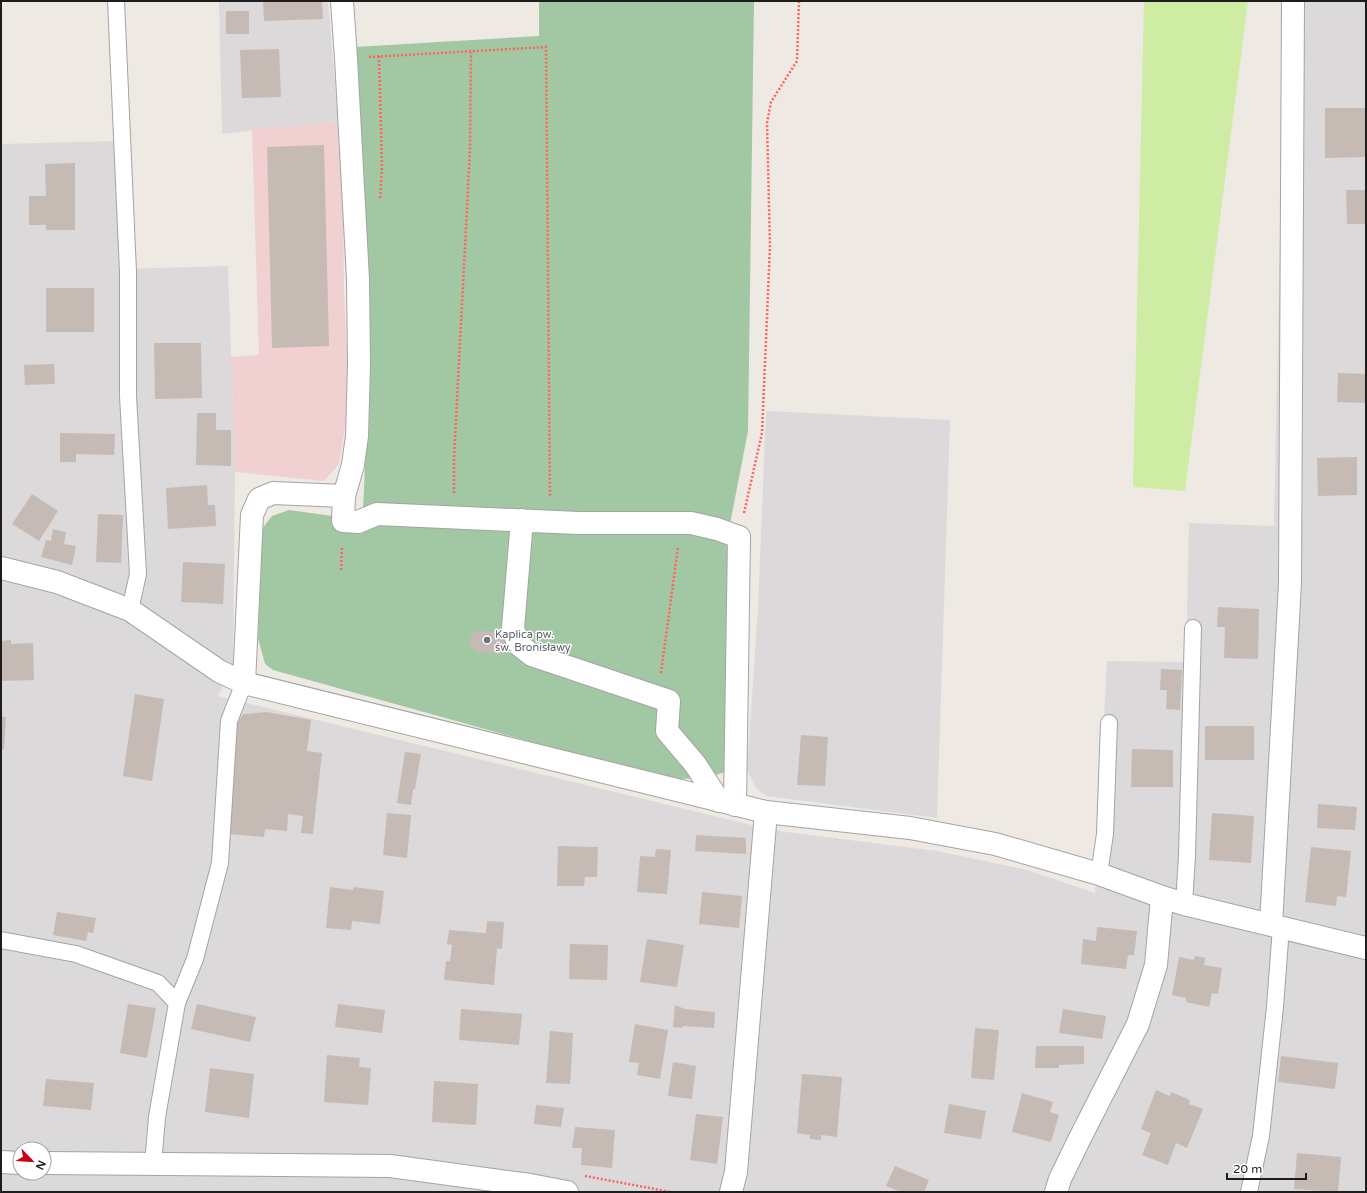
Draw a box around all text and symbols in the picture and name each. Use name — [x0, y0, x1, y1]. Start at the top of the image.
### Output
place label: Kaplica pw. św. Bronisławy — [495, 628, 571, 654]
marker: Kaplica pw. św. Bronisławy — [482, 635, 492, 645]
north arrow — [12, 1141, 52, 1181]
scale bar — [1227, 1155, 1306, 1181]
text: N — [33, 1158, 48, 1172]
text: 20 m — [1233, 1162, 1262, 1176]

